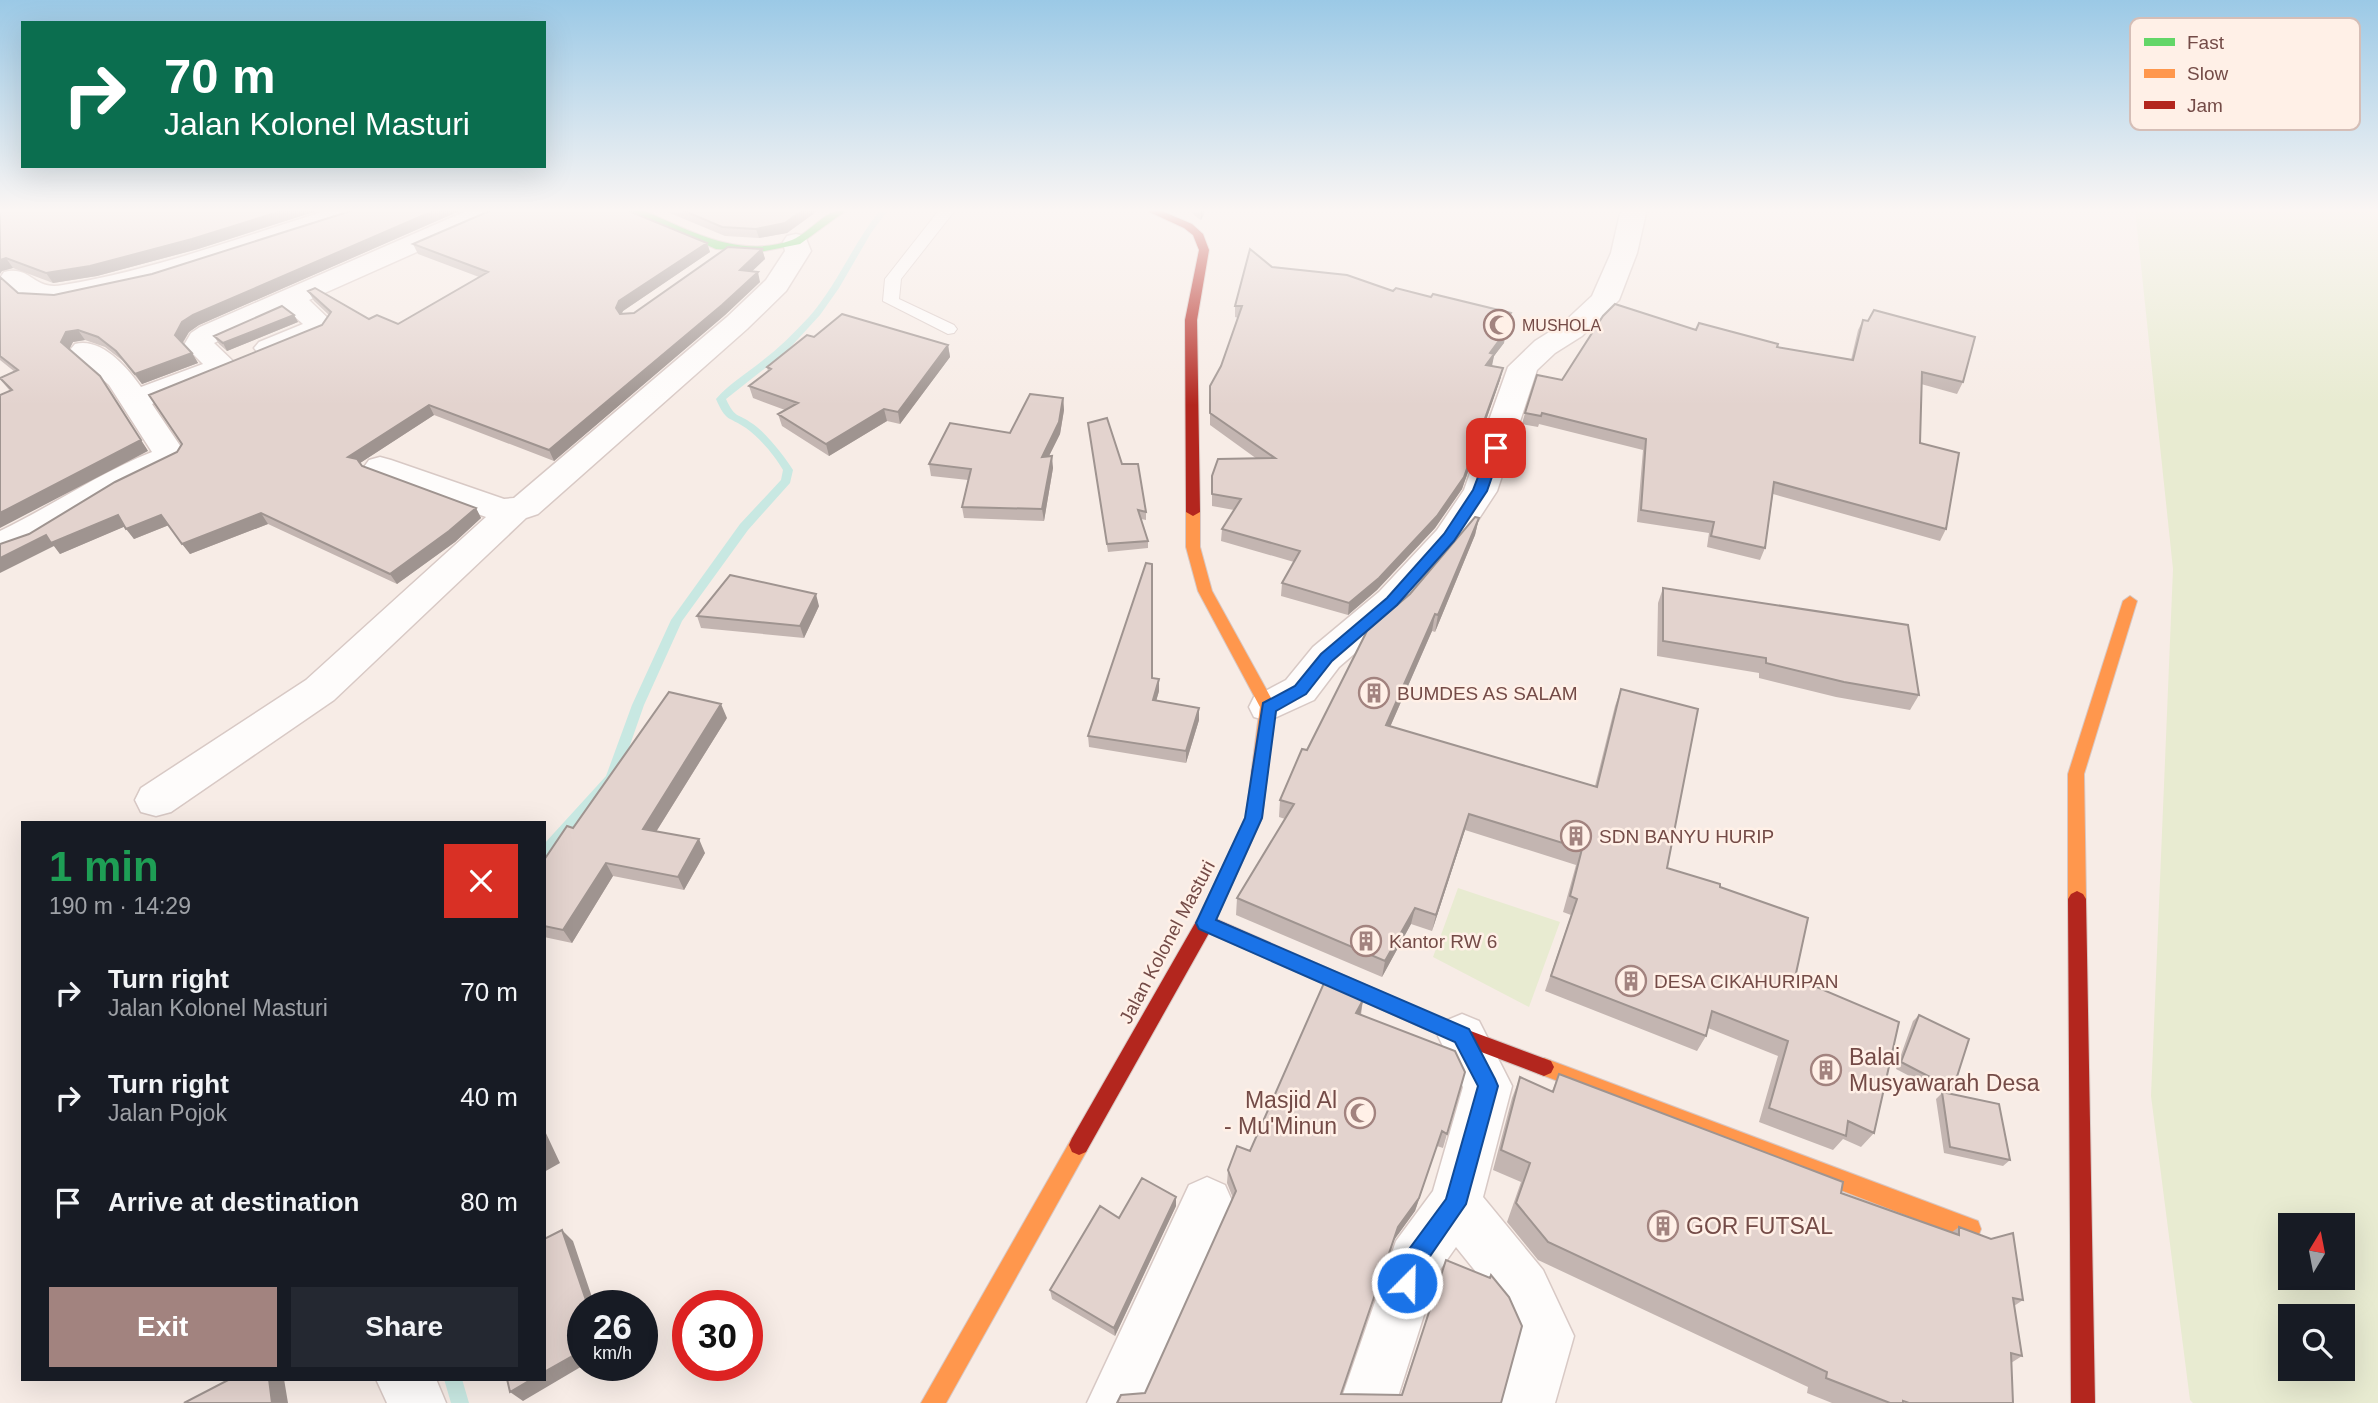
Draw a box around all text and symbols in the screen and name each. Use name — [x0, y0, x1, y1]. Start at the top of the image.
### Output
legend — [2130, 18, 2360, 130]
text: Fast — [2187, 32, 2225, 53]
icon: right — [49, 49, 140, 140]
text: 70 m — [164, 49, 276, 103]
text: Slow — [2187, 63, 2228, 84]
text: Jam — [2187, 95, 2223, 116]
text: Jalan Kolonel Masturi — [164, 106, 470, 142]
mosque icon: MUSHOLA — [1482, 308, 1516, 342]
place label: MUSHOLA — [1522, 317, 1601, 334]
pin — [1466, 418, 1526, 478]
icon: arrive — [1477, 429, 1515, 467]
building icon: BUMDES AS SALAM — [1357, 676, 1391, 710]
place label: BUMDES AS SALAM — [1397, 683, 1578, 704]
building icon: SDN BANYU HURIP — [1559, 819, 1593, 853]
place label: SDN BANYU HURIP — [1599, 826, 1774, 847]
text: 1 min — [49, 843, 159, 890]
button: close — [444, 844, 518, 918]
street label: Jalan Kolonel Masturi — [1115, 857, 1219, 1027]
text: 190 m · 14:29 — [49, 893, 191, 919]
building icon: Kantor RW 6 — [1349, 924, 1383, 958]
place label: Kantor RW 6 — [1389, 931, 1497, 952]
text: Turn right — [108, 964, 229, 994]
building icon: DESA CIKAHURIPAN — [1614, 964, 1648, 998]
place label: DESA CIKAHURIPAN — [1654, 971, 1838, 992]
icon: right — [49, 974, 87, 1012]
text: 70 m — [460, 977, 518, 1007]
text: Jalan Kolonel Masturi — [108, 995, 328, 1021]
place label: Balai Musyawarah Desa — [1849, 1044, 2040, 1096]
building icon: Balai Musyawarah Desa — [1809, 1053, 1843, 1087]
text: Turn right — [108, 1069, 229, 1099]
icon: right — [49, 1079, 87, 1117]
text: 40 m — [460, 1082, 518, 1112]
place label: Masjid Al - Mu'Minun — [1224, 1087, 1337, 1139]
mosque icon: Masjid Al - Mu'Minun — [1343, 1096, 1377, 1130]
text: Jalan Pojok — [108, 1100, 227, 1126]
icon: arrive — [49, 1184, 87, 1222]
text: Arrive at destination — [108, 1187, 359, 1217]
text: 80 m — [460, 1187, 518, 1217]
building icon: GOR FUTSAL — [1646, 1209, 1680, 1243]
place label: GOR FUTSAL — [1686, 1213, 1833, 1239]
north arrow — [2278, 1213, 2356, 1290]
map controls — [2278, 1213, 2355, 1381]
position arrow — [1370, 1246, 1444, 1320]
button: Exit — [49, 1287, 277, 1367]
button: Share — [291, 1287, 518, 1367]
speed limit sign: 30 — [672, 1290, 763, 1381]
button: search — [2278, 1304, 2355, 1381]
text: 26 — [593, 1307, 632, 1346]
text: km/h — [593, 1343, 632, 1363]

